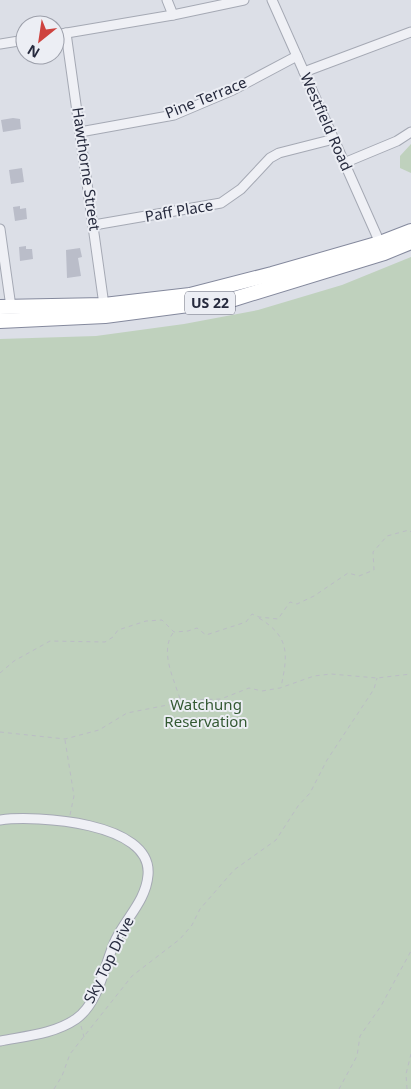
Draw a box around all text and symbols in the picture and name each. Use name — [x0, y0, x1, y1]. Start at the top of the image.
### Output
north arrow — [15, 15, 65, 65]
text: N — [24, 41, 43, 63]
street label: Westfield Road — [296, 69, 357, 174]
street label: Pine Terrace — [162, 72, 249, 123]
street label: Hawthorne Street — [68, 106, 106, 233]
street label: Paff Place — [143, 194, 214, 226]
road number: US 22 — [185, 292, 235, 314]
park label: Watchung Reservation — [164, 694, 248, 731]
street label: Sky Top Drive — [78, 913, 138, 1006]

